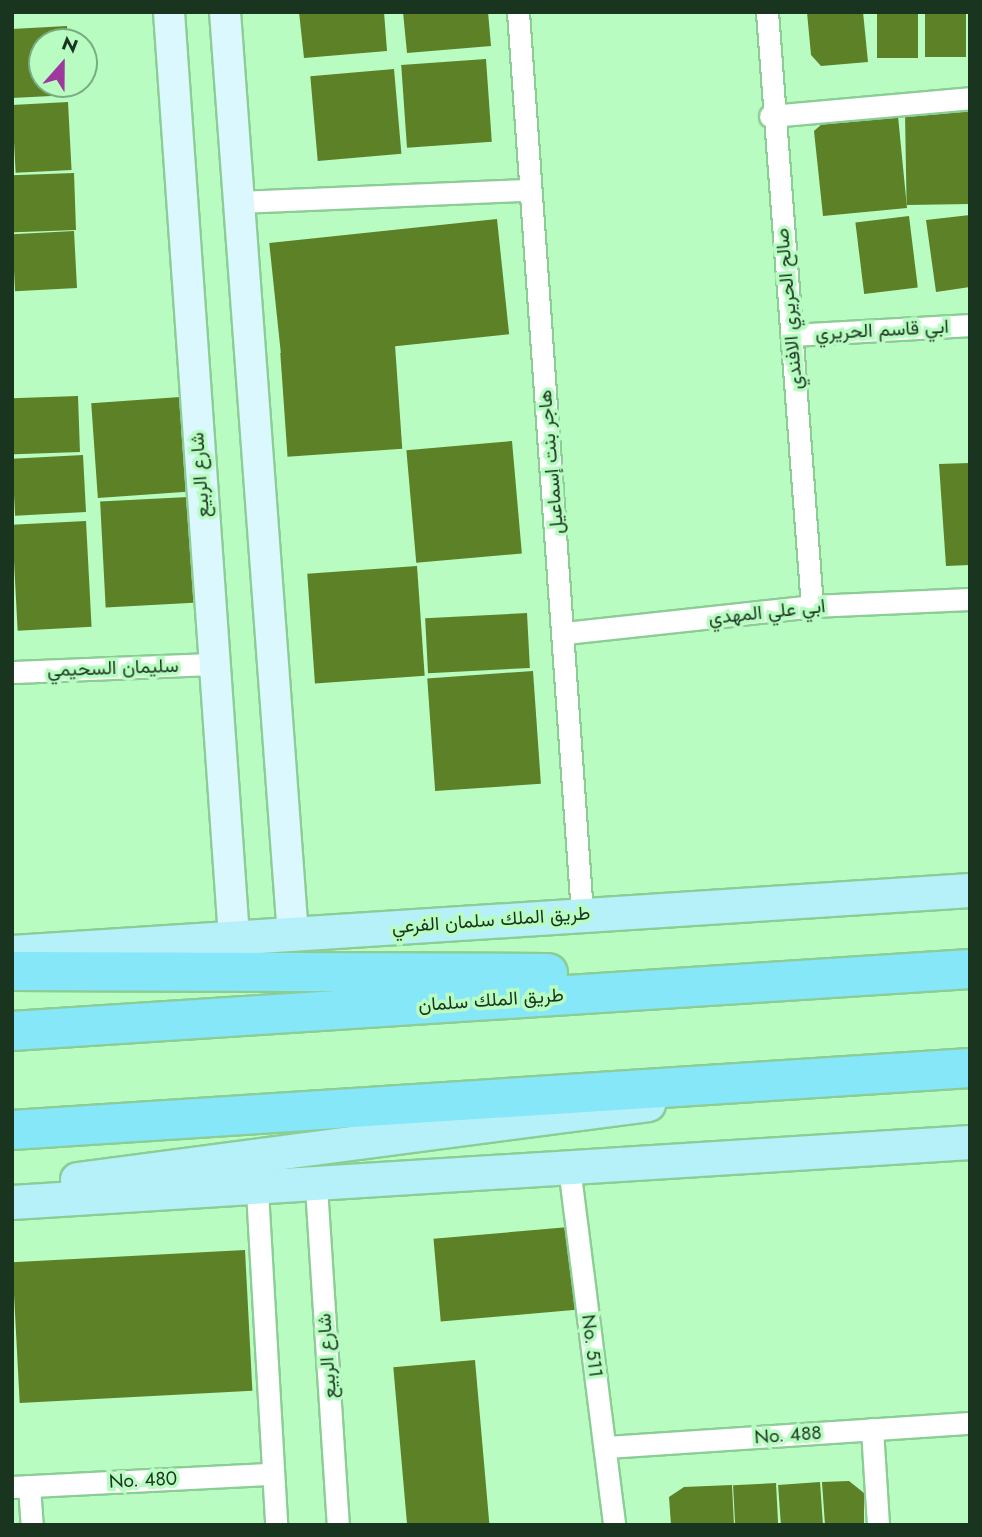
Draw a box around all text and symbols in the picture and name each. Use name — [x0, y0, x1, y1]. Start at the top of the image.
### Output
north arrow — [28, 28, 98, 98]
text: N — [58, 29, 82, 60]
street label: صالح الحريري الافندي — [771, 227, 807, 391]
street label: ابي قاسم الحريري — [815, 315, 949, 345]
street label: هاجر بنت إسماعيل — [533, 389, 569, 535]
street label: شارع الربيع — [186, 432, 214, 518]
street label: ابي علي المهدي — [707, 595, 827, 629]
street label: سليمان السحيمي — [47, 654, 179, 682]
street label: طريق الملك سلمان الفرعي — [391, 902, 591, 938]
street label: طريق الملك سلمان — [418, 984, 564, 1016]
street label: شارع الربيع — [313, 1313, 341, 1399]
street label: No. 511 — [577, 1313, 607, 1379]
street label: No. 488 — [754, 1421, 822, 1449]
street label: No. 480 — [108, 1467, 178, 1493]

